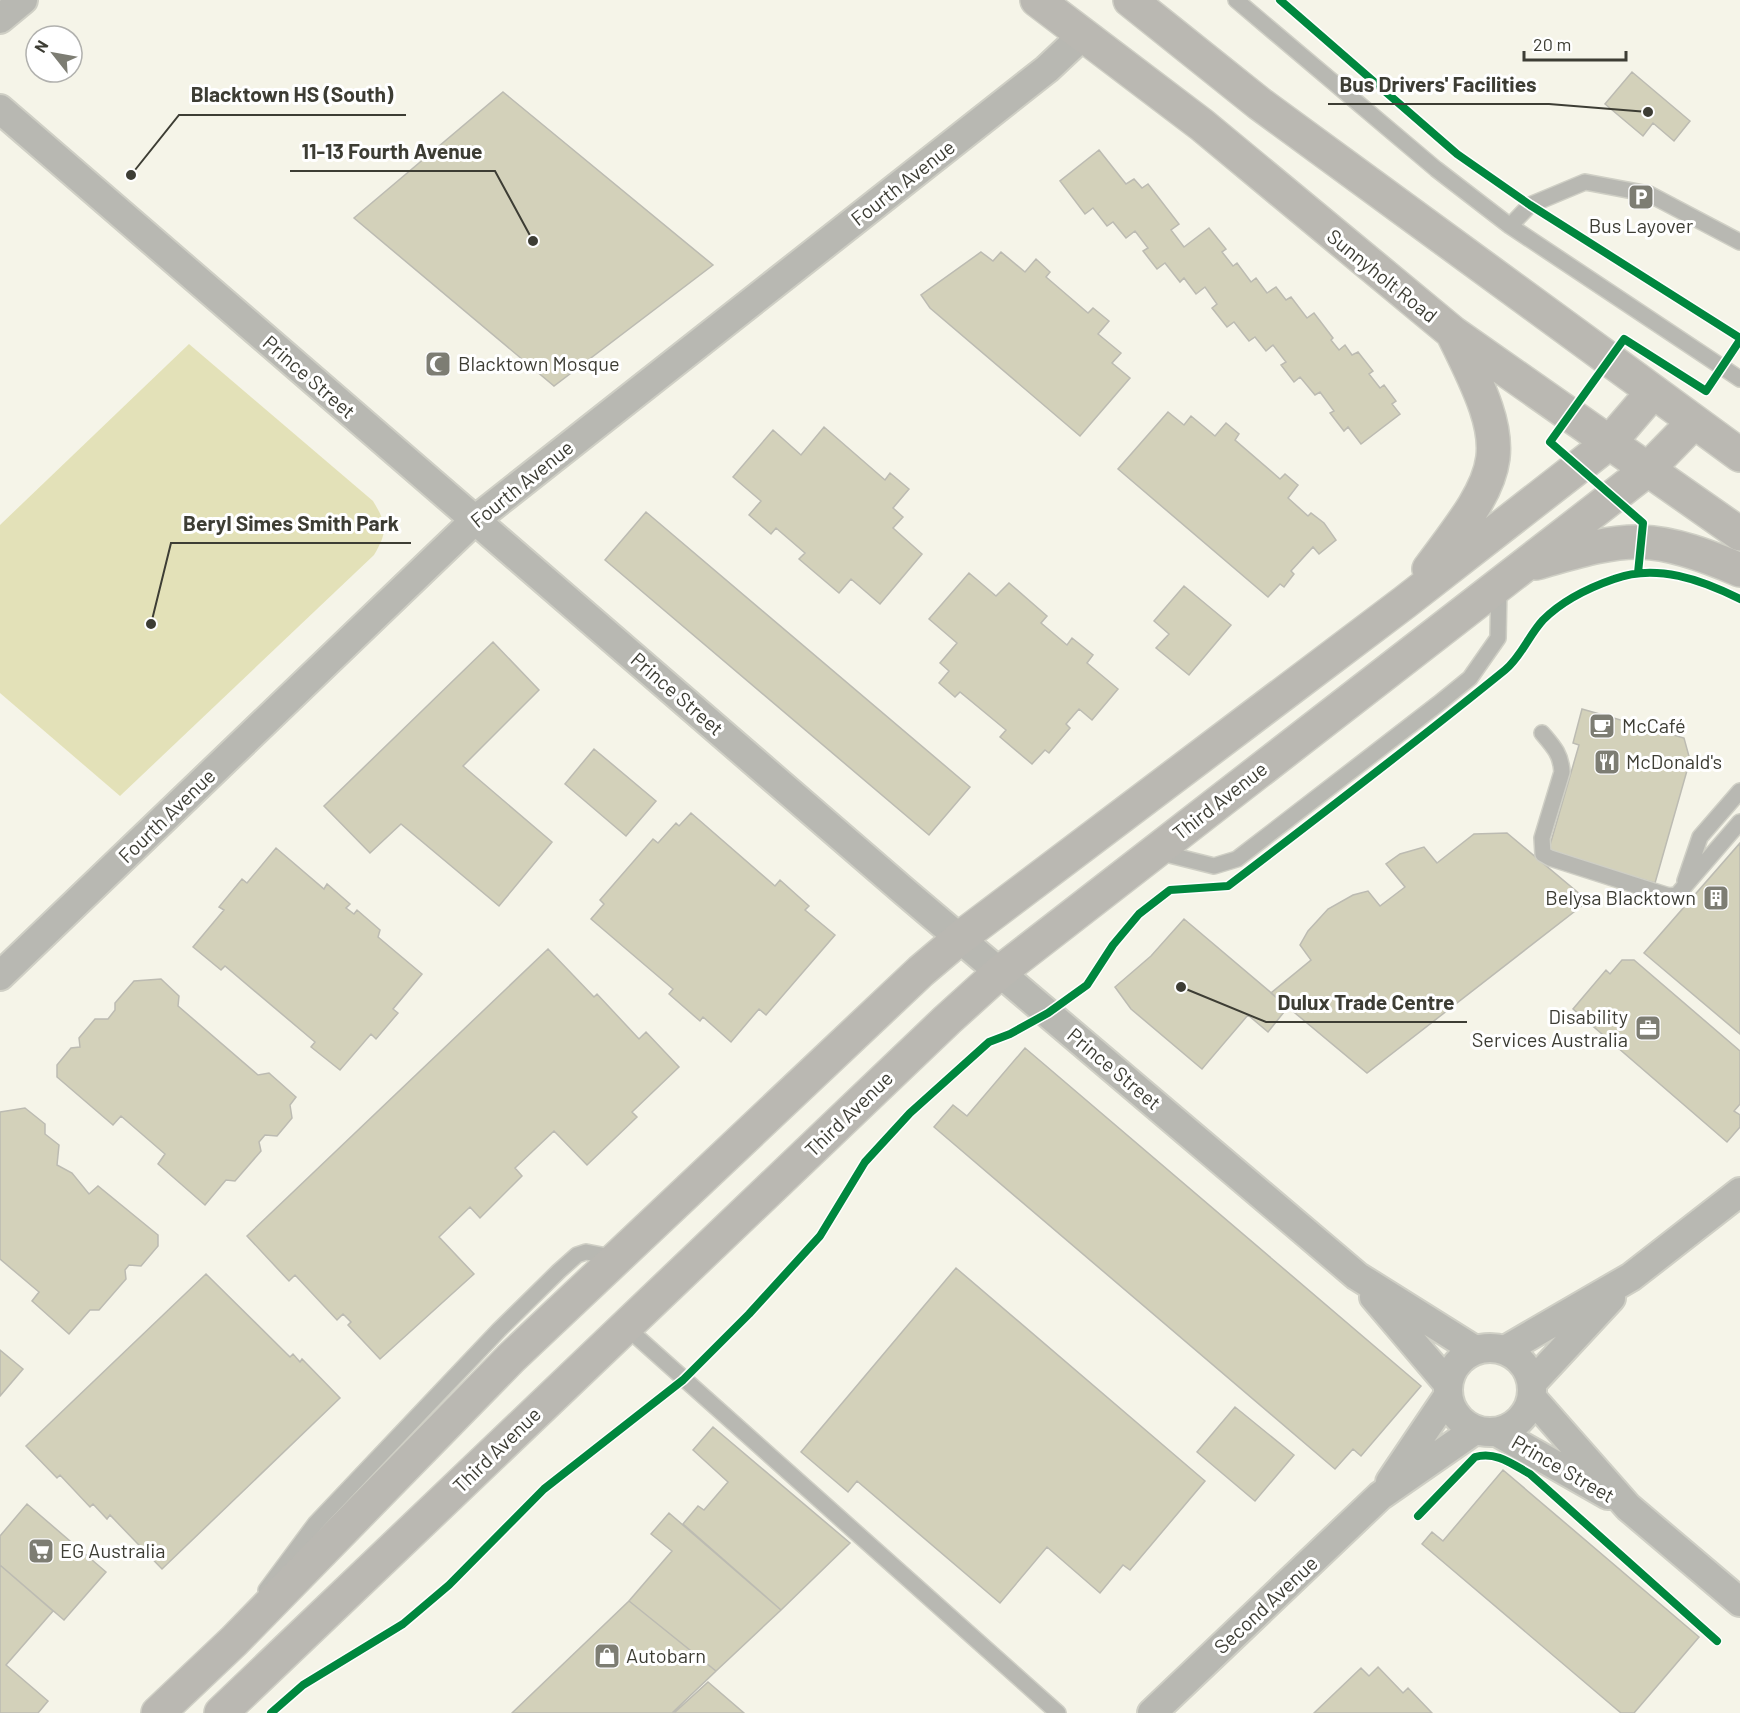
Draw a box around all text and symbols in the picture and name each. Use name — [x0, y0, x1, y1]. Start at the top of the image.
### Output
north arrow — [24, 24, 84, 84]
scale bar — [1524, 24, 1626, 62]
text: 20 m — [1533, 33, 1571, 55]
text: N — [30, 37, 52, 55]
callout: Bus Drivers' Facilities — [1328, 65, 1549, 104]
text: Bus Drivers' Facilities — [1339, 71, 1537, 96]
callout: Blacktown HS (South) — [179, 76, 406, 115]
text: Blacktown HS (South) — [191, 81, 394, 106]
callout: 11-13 Fourth Avenue — [290, 132, 495, 171]
street label: Fourth Avenue — [846, 134, 959, 230]
text: 11-13 Fourth Avenue — [301, 138, 483, 163]
parking icon: Bus Layover — [1626, 182, 1656, 212]
place label: Bus Layover — [1589, 213, 1693, 237]
street label: Sunnyholt Road — [1323, 224, 1442, 327]
street label: Prince Street — [259, 330, 361, 423]
mosque icon: Blacktown Mosque — [423, 349, 453, 379]
place label: Blacktown Mosque — [458, 351, 620, 375]
street label: Fourth Avenue — [465, 434, 578, 532]
callout: Beryl Simes Smith Park — [171, 504, 411, 543]
text: Beryl Simes Smith Park — [183, 510, 399, 535]
street label: Prince Street — [627, 647, 729, 740]
cafe icon: McCafé — [1587, 711, 1617, 741]
place label: McCafé — [1622, 713, 1686, 737]
restaurant icon: McDonald's — [1592, 747, 1622, 777]
place label: McDonald's — [1626, 749, 1722, 773]
street label: Third Avenue — [1168, 756, 1271, 844]
street label: Fourth Avenue — [113, 763, 220, 867]
building icon: Belysa Blacktown — [1701, 883, 1731, 913]
place label: Belysa Blacktown — [1545, 885, 1696, 909]
callout: Dulux Trade Centre — [1266, 983, 1467, 1022]
text: Dulux Trade Centre — [1278, 989, 1454, 1014]
place label: Disability Services Australia — [1472, 1004, 1628, 1051]
office icon: Disability Services Australia — [1633, 1013, 1663, 1043]
street label: Prince Street — [1063, 1022, 1166, 1114]
street label: Third Avenue — [799, 1065, 897, 1161]
street label: Third Avenue — [447, 1401, 545, 1497]
street label: Prince Street — [1508, 1429, 1619, 1507]
supermarket icon: EG Australia — [26, 1536, 56, 1566]
place label: EG Australia — [60, 1538, 165, 1562]
street label: Second Avenue — [1209, 1550, 1322, 1658]
shop icon: Autobarn — [592, 1641, 622, 1671]
place label: Autobarn — [626, 1643, 706, 1667]

